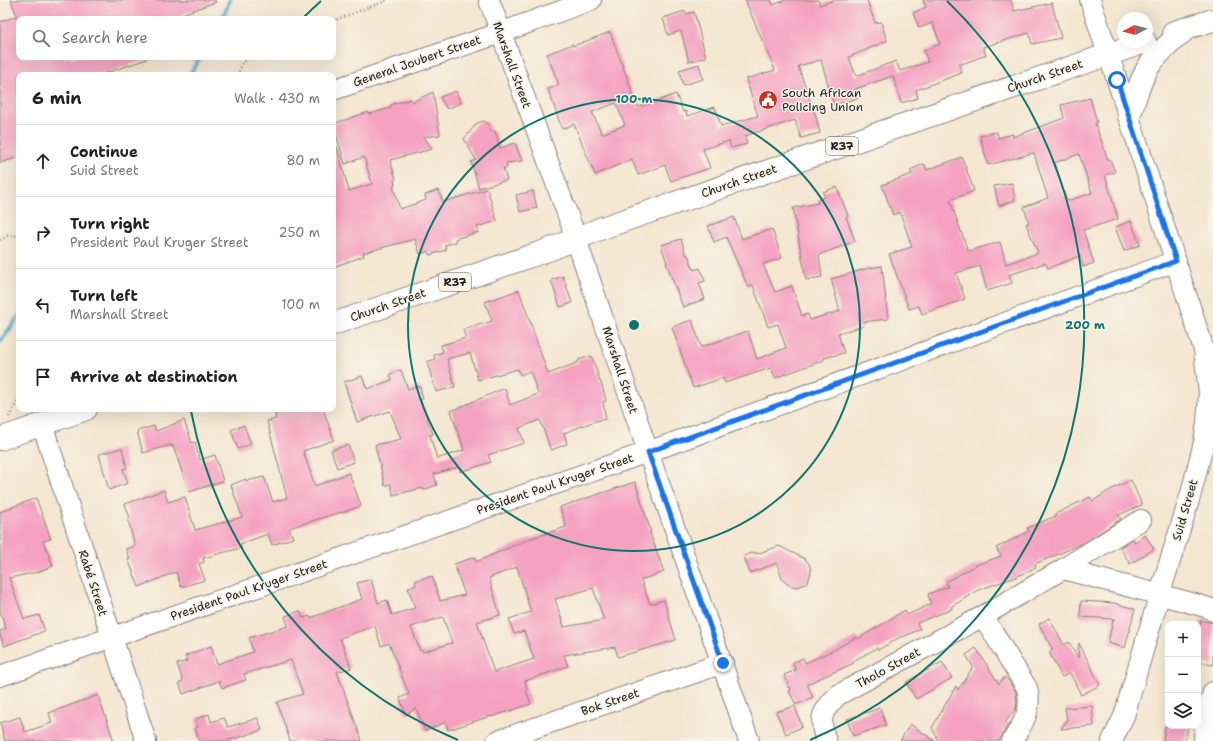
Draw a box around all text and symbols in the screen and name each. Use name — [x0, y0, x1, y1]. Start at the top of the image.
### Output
north arrow — [1117, 12, 1153, 48]
search box — [16, 16, 336, 60]
street label: Marshall Street — [489, 19, 535, 111]
icon: search — [30, 27, 52, 49]
text: Search here — [62, 28, 148, 48]
street label: General Joubert Street — [351, 32, 483, 90]
street label: Church Street — [1005, 56, 1085, 96]
route start — [1108, 71, 1126, 89]
place label: South African Policing Union — [782, 85, 863, 115]
text: 6 min — [32, 87, 82, 109]
public building icon: South African Policing Union — [757, 89, 779, 111]
text: Walk · 430 m — [234, 90, 320, 107]
text: 100 m — [616, 91, 653, 107]
road number: R37 — [826, 137, 858, 155]
text: Continue — [70, 142, 138, 162]
icon: ahead — [32, 150, 54, 172]
text: 80 m — [286, 152, 320, 169]
street label: Church Street — [699, 161, 779, 201]
text: Suid Street — [70, 162, 139, 179]
text: Turn right — [70, 214, 150, 234]
icon: right — [32, 222, 54, 244]
text: 250 m — [279, 224, 320, 241]
text: President Paul Kruger Street — [70, 234, 249, 251]
road number: R37 — [439, 273, 471, 291]
street label: Church Street — [348, 285, 428, 325]
text: Turn left — [70, 286, 138, 306]
icon: left — [32, 294, 54, 316]
text: 100 m — [281, 296, 320, 313]
text: Marshall Street — [70, 306, 169, 323]
text: 200 m — [1065, 317, 1105, 333]
centre of rings — [627, 318, 641, 332]
street label: Marshall Street — [598, 324, 642, 416]
icon: arrive — [32, 366, 54, 388]
text: Arrive at destination — [70, 367, 238, 387]
street label: President Paul Kruger Street — [474, 450, 636, 518]
street label: Suid Street — [1169, 477, 1201, 543]
street label: Rabé Street — [75, 548, 111, 618]
street label: President Paul Kruger Street — [168, 556, 330, 624]
map controls — [1165, 621, 1201, 729]
button: + — [1165, 621, 1201, 657]
street label: Tholo Street — [853, 644, 923, 692]
route end — [714, 654, 732, 672]
button: − — [1165, 657, 1201, 693]
street label: Bok Street — [579, 685, 641, 719]
button: layers — [1165, 693, 1201, 729]

